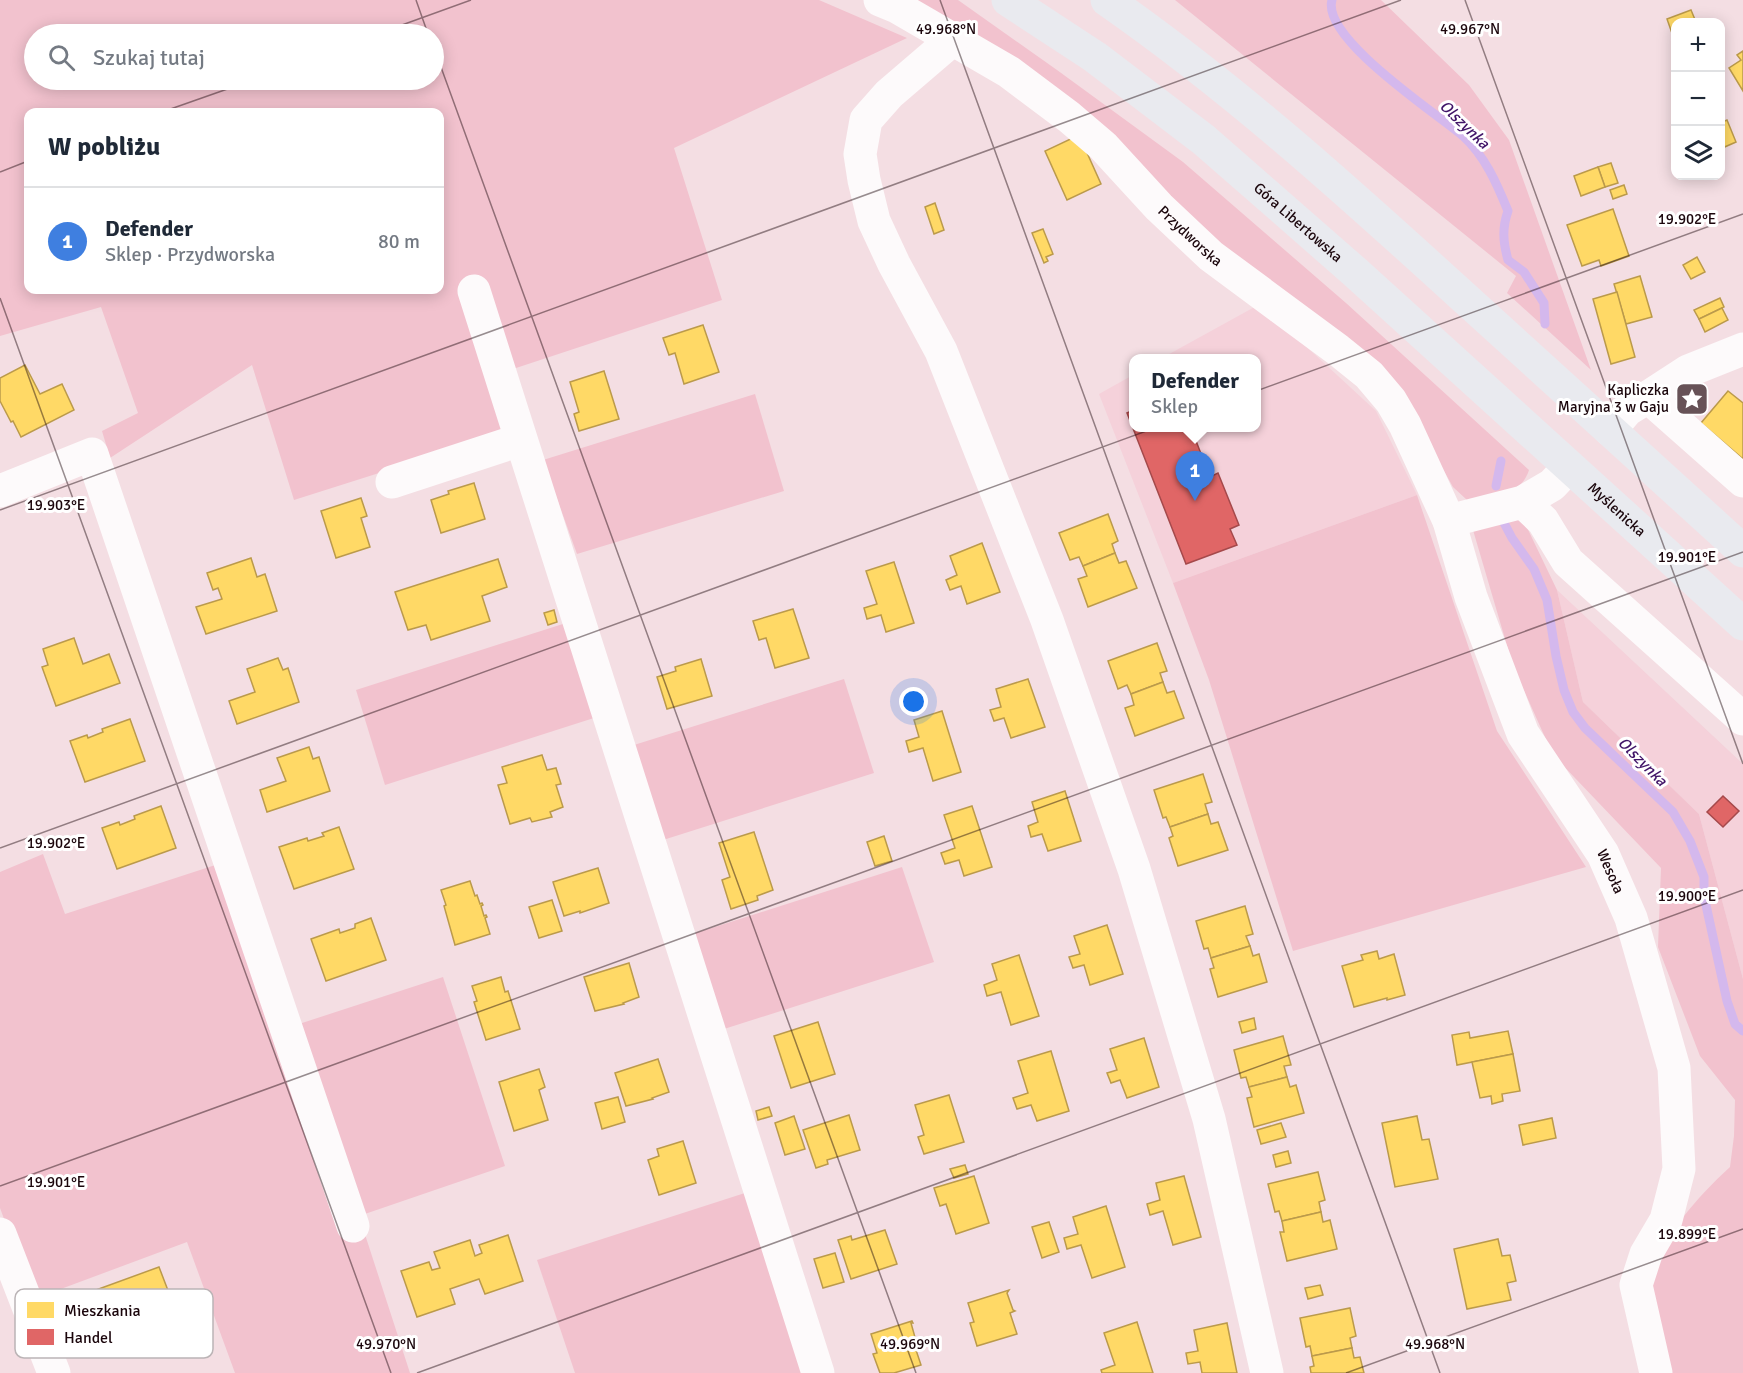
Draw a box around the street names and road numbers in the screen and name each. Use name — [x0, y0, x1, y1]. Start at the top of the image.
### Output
street label: Góra Libertowska — [1250, 179, 1346, 266]
street label: Przydworska — [1154, 202, 1226, 270]
street label: Myślenicka — [1584, 479, 1649, 540]
street label: Wesoła — [1593, 846, 1628, 896]

